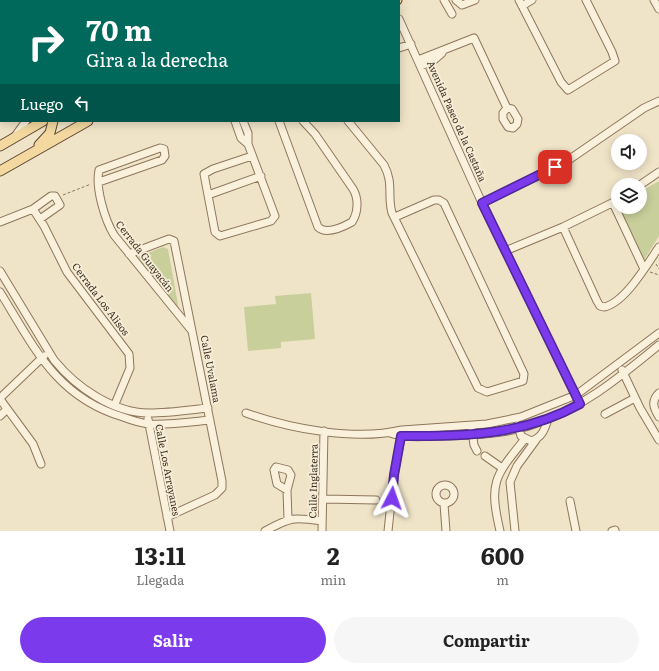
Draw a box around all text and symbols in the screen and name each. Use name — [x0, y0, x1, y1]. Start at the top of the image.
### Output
text: 70 m — [86, 8, 152, 50]
icon: right — [20, 16, 72, 68]
text: Gira a la derecha — [86, 46, 228, 73]
street label: Avenida Paseo de la Castaña — [424, 58, 491, 184]
text: Luego — [20, 92, 63, 115]
icon: left — [71, 92, 93, 114]
map controls — [611, 134, 647, 214]
button: sound — [611, 134, 647, 170]
pin — [538, 150, 572, 184]
icon: arrive — [544, 156, 566, 178]
button: layers — [611, 178, 647, 214]
street label: Cerrada Guayacán — [113, 217, 178, 295]
street label: Cerrada Los Alisos — [69, 259, 134, 339]
street label: Calle Uvalama — [198, 334, 226, 405]
street label: Calle Los Arrayanes — [152, 423, 185, 518]
street label: Calle Inglaterra — [304, 443, 321, 518]
position arrow — [371, 477, 413, 519]
text: 13:11 — [135, 537, 186, 572]
text: 2 — [327, 537, 340, 572]
text: 600 — [481, 537, 524, 572]
text: Llegada — [136, 570, 184, 589]
text: min — [320, 570, 346, 589]
text: m — [496, 570, 509, 589]
button: Salir — [20, 617, 326, 663]
button: Compartir — [334, 617, 639, 663]

